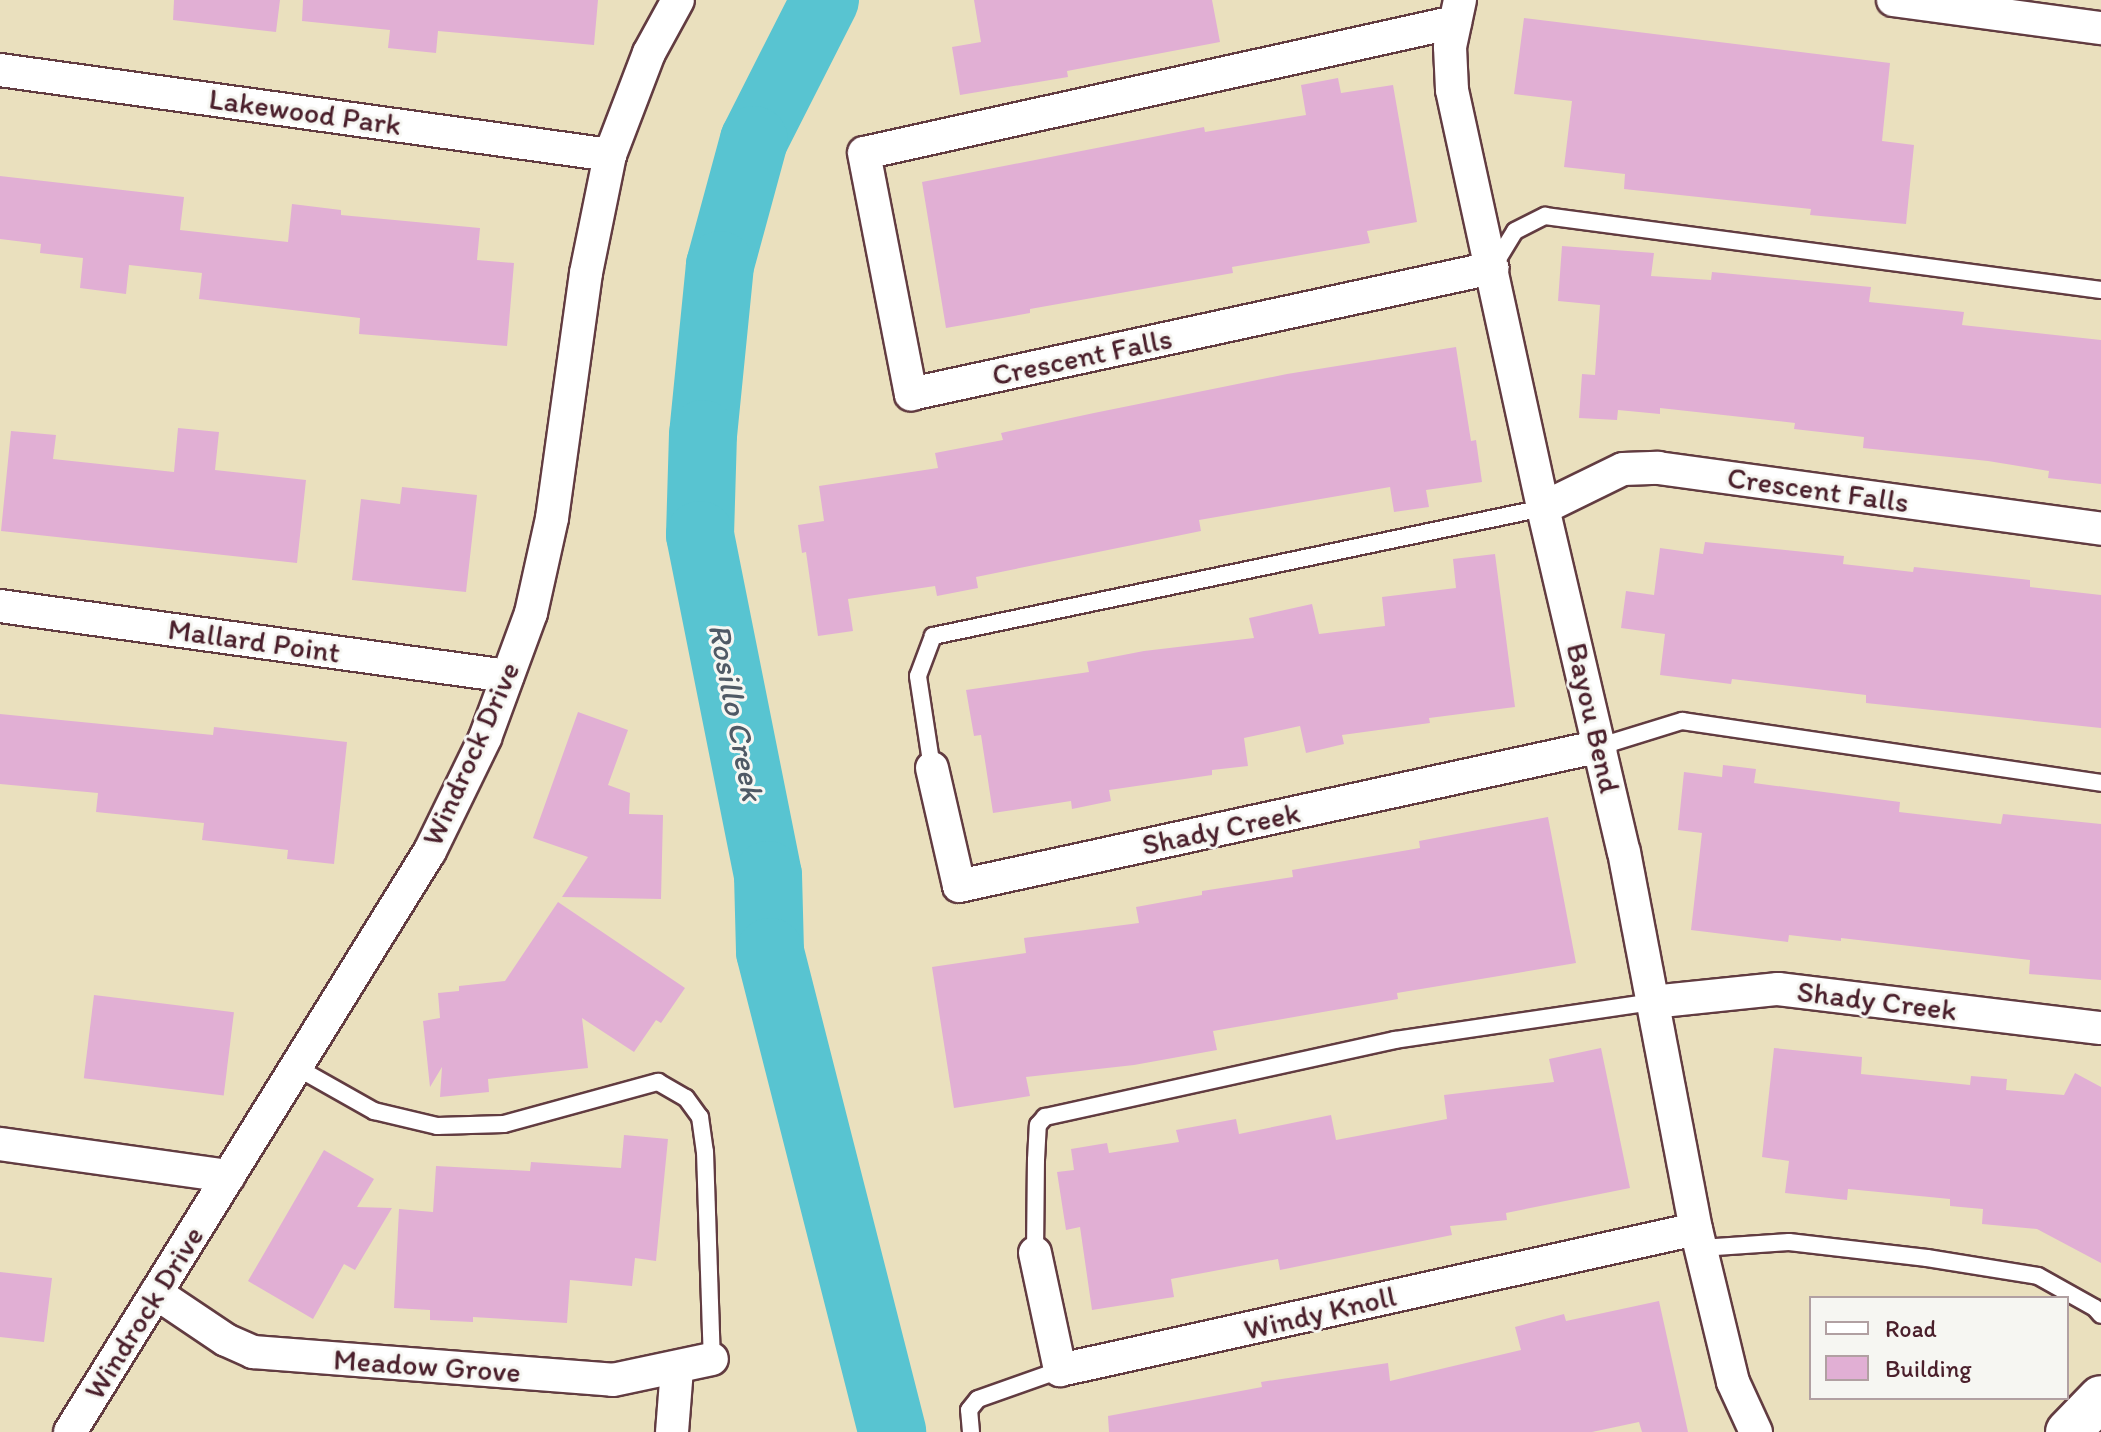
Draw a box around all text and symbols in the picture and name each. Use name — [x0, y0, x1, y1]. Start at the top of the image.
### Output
street label: Lakewood Park — [207, 81, 403, 143]
street label: Crescent Falls — [989, 320, 1175, 394]
street label: Crescent Falls — [1725, 459, 1911, 521]
street label: Mallard Point — [166, 611, 342, 671]
water label: Rosillo Creek — [700, 620, 772, 804]
street label: Bayou Bend — [1558, 639, 1628, 797]
street label: Windrock Drive — [414, 657, 528, 851]
street label: Shady Creek — [1139, 795, 1303, 863]
street label: Shady Creek — [1795, 973, 1959, 1029]
street label: Windrock Drive — [76, 1220, 212, 1406]
street label: Windy Knoll — [1240, 1278, 1400, 1348]
legend — [1809, 1296, 2069, 1400]
text: Road — [1885, 1314, 1937, 1343]
street label: Meadow Grove — [332, 1341, 522, 1391]
text: Building — [1885, 1354, 1972, 1383]

